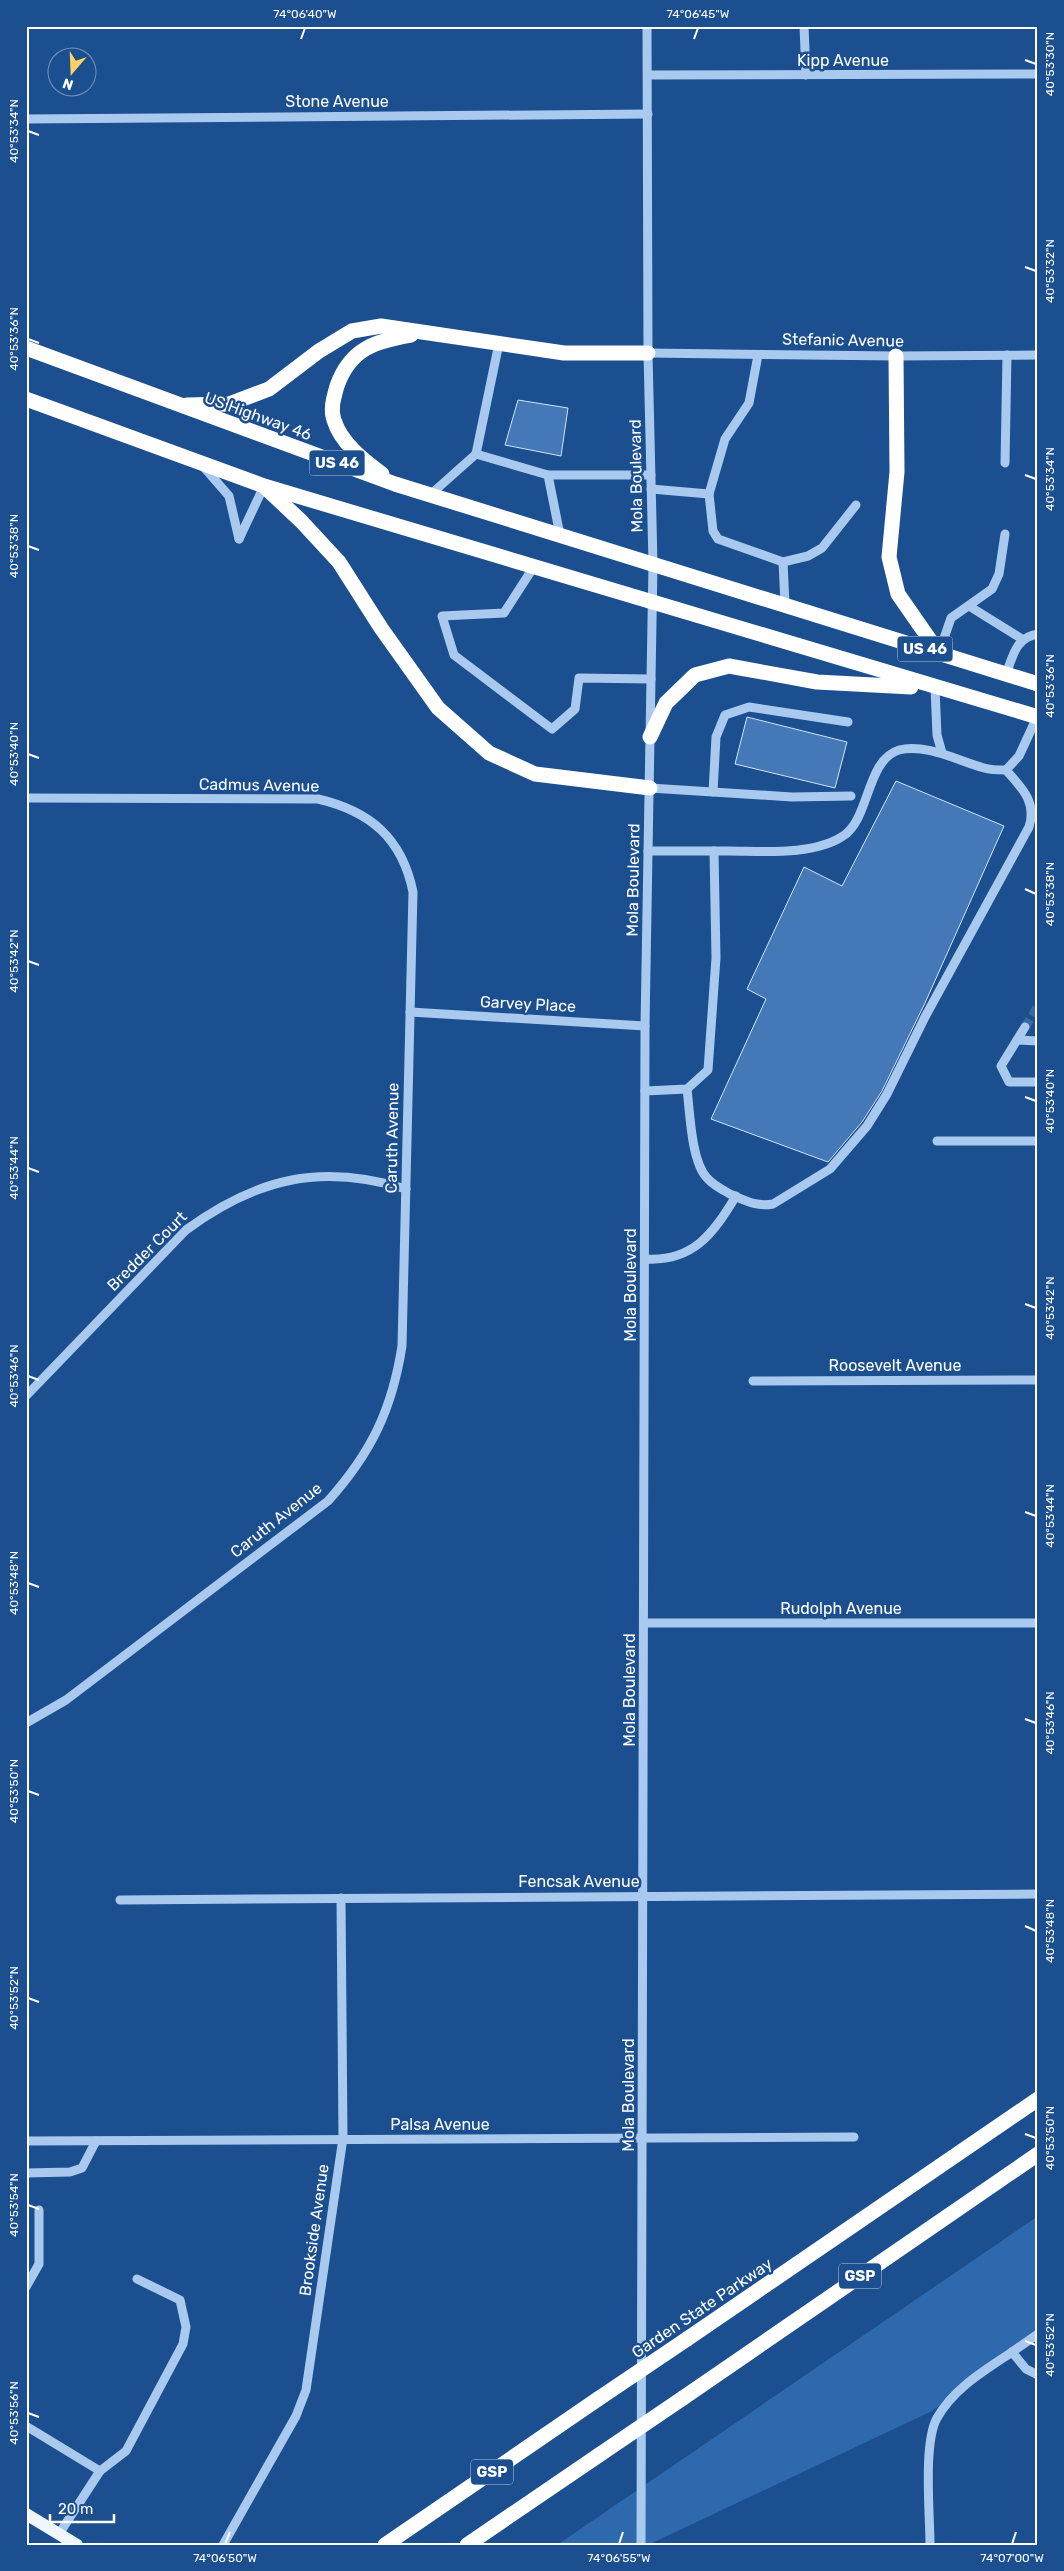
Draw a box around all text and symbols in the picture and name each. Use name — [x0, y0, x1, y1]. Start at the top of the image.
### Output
text: 74°06'40"W — [273, 7, 337, 21]
text: 74°06'45"W — [667, 7, 730, 21]
text: 40°53'30"N — [1043, 32, 1057, 96]
north arrow — [48, 48, 98, 98]
street label: Kipp Avenue — [797, 51, 889, 70]
text: N — [60, 74, 75, 93]
street label: Stone Avenue — [285, 92, 389, 111]
text: 40°53'34"N — [7, 99, 21, 163]
text: 40°53'32"N — [1043, 239, 1057, 303]
text: 40°53'36"N — [7, 307, 21, 371]
street label: Stefanic Avenue — [782, 329, 904, 351]
street label: US Highway 46 — [202, 388, 315, 444]
street label: Mola Boulevard — [626, 419, 646, 533]
text: 40°53'34"N — [1043, 447, 1057, 511]
road number: US 46 — [310, 450, 364, 476]
text: 40°53'38"N — [7, 514, 21, 578]
road number: US 46 — [898, 636, 952, 662]
text: 40°53'36"N — [1043, 654, 1057, 718]
text: 40°53'40"N — [7, 722, 21, 786]
street label: Cadmus Avenue — [199, 774, 319, 796]
street label: Mola Boulevard — [623, 823, 643, 937]
text: 40°53'38"N — [1043, 862, 1057, 926]
text: 40°53'42"N — [7, 929, 21, 993]
street label: Garvey Place — [479, 992, 577, 1016]
text: 40°53'40"N — [1043, 1069, 1057, 1133]
street label: Caruth Avenue — [382, 1082, 402, 1194]
text: 40°53'44"N — [7, 1136, 21, 1200]
street label: Bredder Court — [103, 1207, 191, 1295]
street label: Mola Boulevard — [621, 1228, 640, 1342]
text: 40°53'42"N — [1043, 1276, 1057, 1340]
text: 40°53'46"N — [7, 1344, 21, 1408]
street label: Roosevelt Avenue — [829, 1356, 961, 1375]
street label: Caruth Avenue — [227, 1478, 326, 1562]
text: 40°53'44"N — [1043, 1484, 1057, 1548]
text: 40°53'48"N — [7, 1551, 21, 1615]
street label: Rudolph Avenue — [780, 1599, 902, 1618]
street label: Mola Boulevard — [620, 1633, 639, 1747]
text: 40°53'46"N — [1043, 1691, 1057, 1755]
text: 40°53'50"N — [7, 1759, 21, 1823]
street label: Fencsak Avenue — [518, 1872, 640, 1891]
text: 40°53'48"N — [1043, 1899, 1057, 1963]
text: 40°53'52"N — [7, 1966, 21, 2030]
street label: Mola Boulevard — [619, 2038, 638, 2152]
text: 40°53'50"N — [1043, 2106, 1057, 2170]
street label: Palsa Avenue — [390, 2115, 490, 2134]
street label: Brookside Avenue — [295, 2163, 333, 2297]
text: 40°53'54"N — [7, 2173, 21, 2237]
street label: Garden State Parkway — [628, 2254, 776, 2362]
road number: GSP — [839, 2264, 881, 2288]
text: 40°53'52"N — [1043, 2313, 1057, 2377]
text: 40°53'56"N — [7, 2381, 21, 2445]
road number: GSP — [471, 2460, 513, 2484]
scale bar — [50, 2491, 114, 2523]
text: 20 m — [58, 2500, 93, 2518]
text: 74°06'50"W — [193, 2551, 257, 2565]
text: 74°06'55"W — [587, 2551, 651, 2565]
text: 74°07'00"W — [980, 2551, 1044, 2565]

